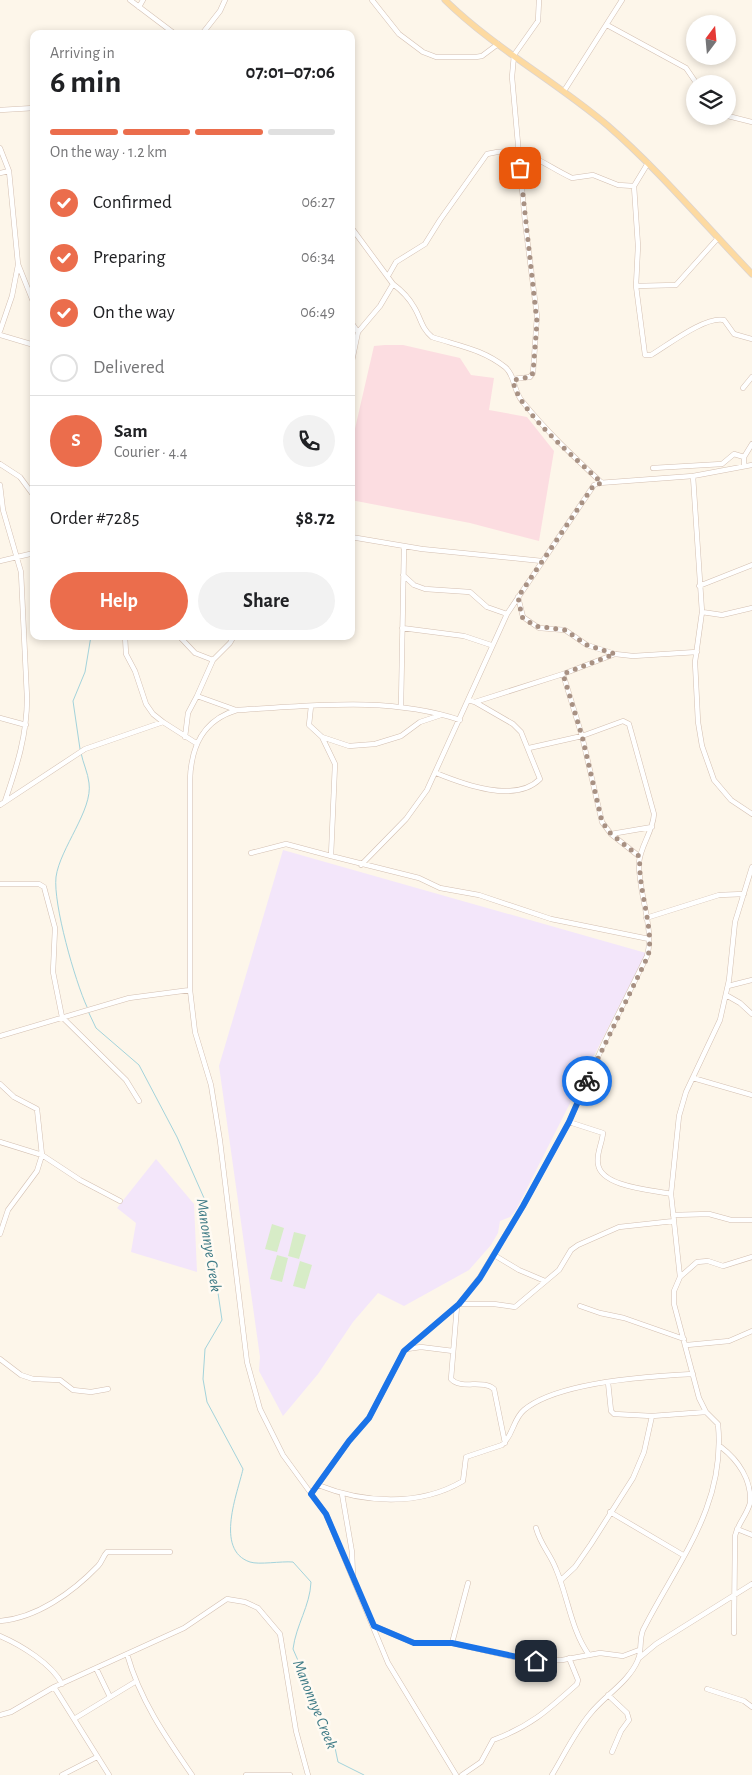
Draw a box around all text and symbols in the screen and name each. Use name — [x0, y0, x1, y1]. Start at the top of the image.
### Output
north arrow — [686, 15, 736, 65]
map controls — [686, 15, 736, 125]
text: Arriving in — [50, 45, 115, 61]
text: 07:01–07:06 — [246, 63, 335, 82]
text: 6 min — [50, 66, 121, 98]
button: layers — [686, 75, 736, 125]
text: On the way · 1.2 km — [50, 144, 167, 160]
pin — [499, 147, 541, 189]
icon: bag — [506, 154, 534, 182]
icon: check — [50, 189, 78, 217]
text: Confirmed — [93, 193, 172, 212]
text: 06:27 — [301, 194, 335, 210]
icon: check — [50, 244, 78, 272]
text: Preparing — [93, 248, 166, 267]
text: 06:34 — [301, 249, 335, 265]
icon: check — [50, 299, 78, 327]
text: On the way — [93, 303, 175, 322]
text: 06:49 — [300, 304, 335, 320]
text: Delivered — [93, 358, 165, 377]
button: phone — [283, 415, 335, 467]
text: Sam — [114, 422, 148, 441]
text: S — [71, 431, 81, 450]
text: Courier · 4.4 — [114, 444, 187, 460]
text: Order #7285 — [50, 509, 139, 528]
text: $8.72 — [296, 509, 335, 528]
button: Help — [50, 572, 188, 630]
button: Share — [198, 572, 335, 630]
courier — [562, 1056, 612, 1106]
icon: bike — [573, 1067, 601, 1095]
water label: Manonnye Creek — [194, 1197, 224, 1293]
pin — [515, 1640, 557, 1682]
icon: home — [522, 1647, 550, 1675]
water label: Manonnye Creek — [290, 1658, 340, 1751]

